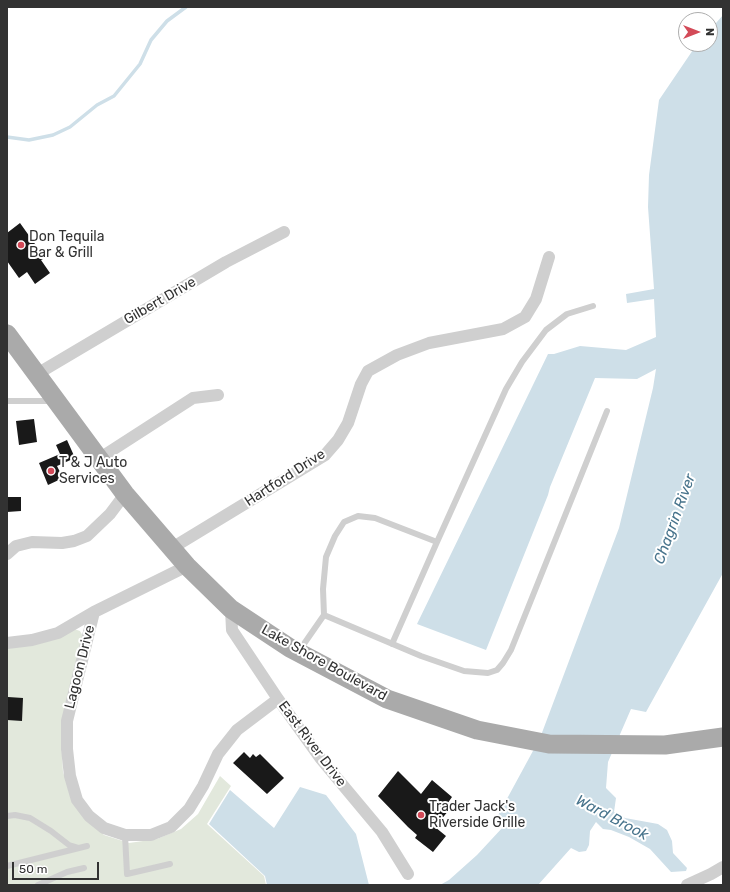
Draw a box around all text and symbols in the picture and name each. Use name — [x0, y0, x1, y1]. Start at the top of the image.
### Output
north arrow — [678, 12, 718, 52]
text: N — [703, 28, 716, 36]
place label: Don Tequila Bar & Grill — [29, 229, 104, 262]
marker: Don Tequila Bar & Grill — [16, 240, 26, 250]
street label: Gilbert Drive — [121, 274, 199, 328]
street label: Hartford Drive — [242, 446, 328, 510]
place label: T & J Auto Services — [59, 455, 127, 488]
marker: T & J Auto Services — [46, 466, 56, 476]
water label: Chagrin River — [650, 471, 700, 567]
street label: Lake Shore Boulevard — [258, 621, 390, 705]
street label: Lagoon Drive — [61, 623, 99, 711]
street label: East River Drive — [274, 698, 350, 790]
water label: Ward Brook — [573, 791, 651, 845]
place label: Trader Jack's Riverside Grille — [429, 799, 525, 832]
marker: Trader Jack's Riverside Grille — [416, 810, 426, 820]
scale bar — [14, 854, 101, 880]
text: 50 m — [19, 862, 47, 876]

